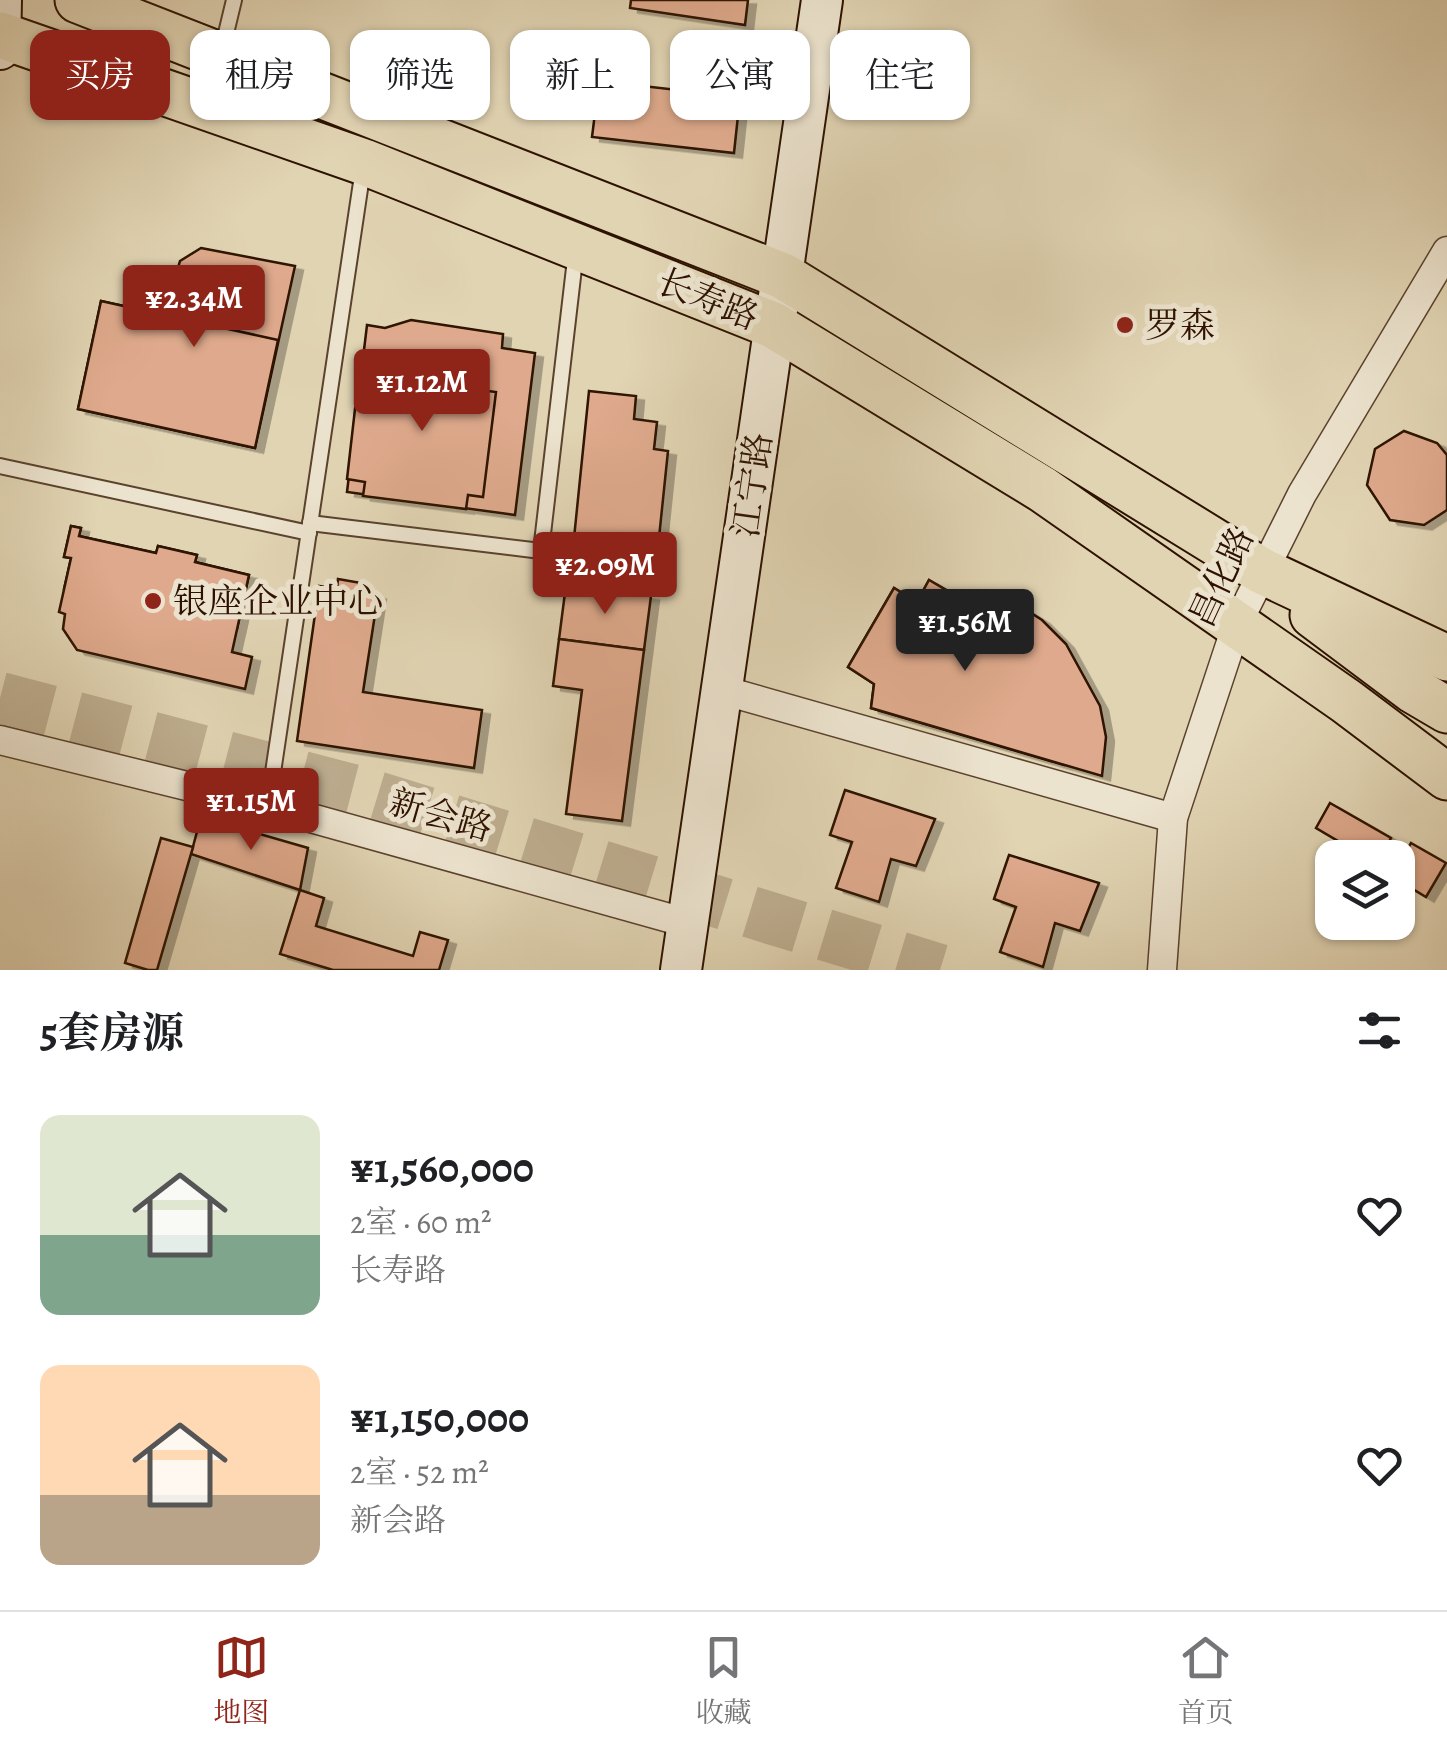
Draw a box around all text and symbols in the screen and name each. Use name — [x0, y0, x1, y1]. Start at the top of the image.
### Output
chip: 买房 — [30, 30, 170, 120]
chip: 租房 — [190, 30, 330, 120]
chip: 筛选 — [350, 30, 490, 120]
chip: 新上 — [510, 30, 650, 120]
chip: 公寓 — [670, 30, 810, 120]
chip: 住宅 — [830, 30, 970, 120]
street label: 长寿路 — [650, 257, 766, 341]
pin: ¥2.34M — [113, 265, 275, 350]
text: ¥2.34M — [145, 275, 243, 319]
place label: 罗森 — [1145, 301, 1215, 349]
marker: 罗森 — [1114, 314, 1136, 336]
pin: ¥1.12M — [341, 349, 503, 434]
text: ¥1.12M — [376, 359, 468, 403]
street label: 江宁路 — [721, 430, 783, 540]
street label: 昌化路 — [1177, 519, 1265, 635]
pin: ¥2.09M — [524, 532, 686, 617]
text: ¥2.09M — [555, 542, 655, 586]
place label: 银座企业中心 — [173, 577, 383, 625]
pin: ¥1.56M — [884, 589, 1046, 674]
marker: 银座企业中心 — [142, 590, 164, 612]
text: ¥1.56M — [918, 599, 1012, 643]
pin: ¥1.15M — [170, 768, 332, 853]
street label: 新会路 — [384, 777, 498, 853]
text: ¥1.15M — [206, 778, 296, 822]
map controls — [1315, 840, 1415, 940]
button: layers — [1315, 840, 1415, 940]
icon: filters — [1352, 1003, 1407, 1058]
text: 5套房源 — [40, 1004, 184, 1061]
text: ¥1,560,000 — [350, 1139, 534, 1196]
icon: home — [120, 1155, 240, 1275]
icon: heart — [1352, 1188, 1407, 1243]
text: 2室 · 60 m² — [350, 1200, 492, 1244]
text: 长寿路 — [350, 1248, 446, 1292]
text: ¥1,150,000 — [350, 1389, 529, 1446]
icon: home — [120, 1405, 240, 1525]
icon: heart — [1352, 1438, 1407, 1493]
text: 2室 · 52 m² — [350, 1450, 489, 1494]
text: 新会路 — [350, 1498, 446, 1542]
tab: 地图 — [213, 1630, 269, 1732]
tab: 收藏 — [695, 1630, 752, 1732]
tab: 首页 — [1178, 1630, 1234, 1732]

